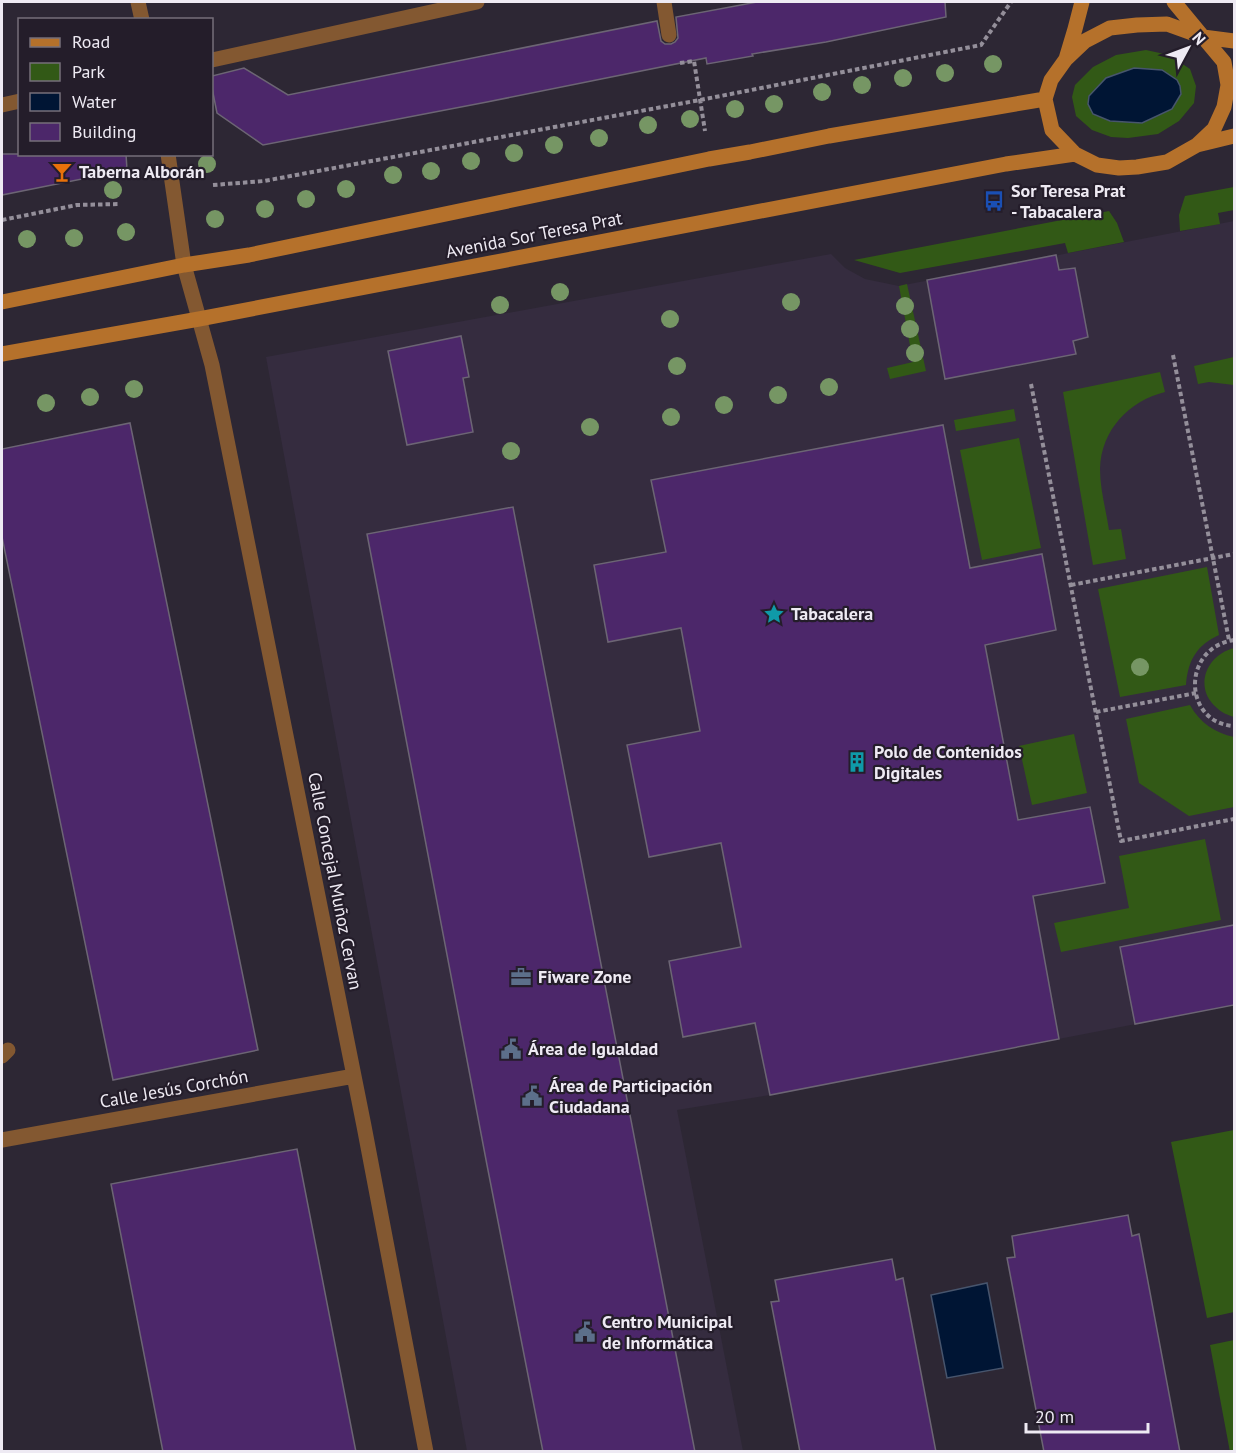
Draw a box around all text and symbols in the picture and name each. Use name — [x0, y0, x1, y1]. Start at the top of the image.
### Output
legend — [18, 18, 213, 156]
north arrow — [1158, 18, 1218, 78]
text: N — [1188, 28, 1210, 49]
text: Road — [72, 30, 110, 53]
text: Park — [72, 60, 105, 83]
text: Water — [72, 90, 116, 113]
text: Building — [72, 120, 136, 143]
bar icon: Taberna Alborán — [50, 160, 74, 184]
place label: Taberna Alborán — [79, 160, 205, 183]
place label: Sor Teresa Prat - Tabacalera — [1011, 179, 1126, 223]
bus stop icon: Sor Teresa Prat - Tabacalera — [982, 189, 1006, 213]
street label: Avenida Sor Teresa Prat — [444, 206, 624, 263]
place icon: Tabacalera — [762, 602, 786, 626]
place label: Tabacalera — [791, 602, 873, 625]
place label: Polo de Contenidos Digitales — [874, 740, 1022, 784]
building icon: Polo de Contenidos Digitales — [845, 750, 869, 774]
street label: Calle Concejal Muñoz Cervan — [303, 770, 368, 992]
office icon: Fiware Zone — [509, 965, 533, 989]
place label: Fiware Zone — [538, 965, 631, 988]
public building icon: Área de Igualdad — [499, 1037, 523, 1061]
place label: Área de Igualdad — [528, 1037, 658, 1060]
street label: Calle Jesús Corchón — [98, 1064, 250, 1113]
place label: Área de Participación Ciudadana — [549, 1074, 712, 1118]
public building icon: Área de Participación Ciudadana — [520, 1084, 544, 1108]
place label: Centro Municipal de Informática — [602, 1310, 733, 1354]
public building icon: Centro Municipal de Informática — [573, 1320, 597, 1344]
scale bar — [1026, 1396, 1148, 1434]
text: 20 m — [1035, 1405, 1074, 1428]

